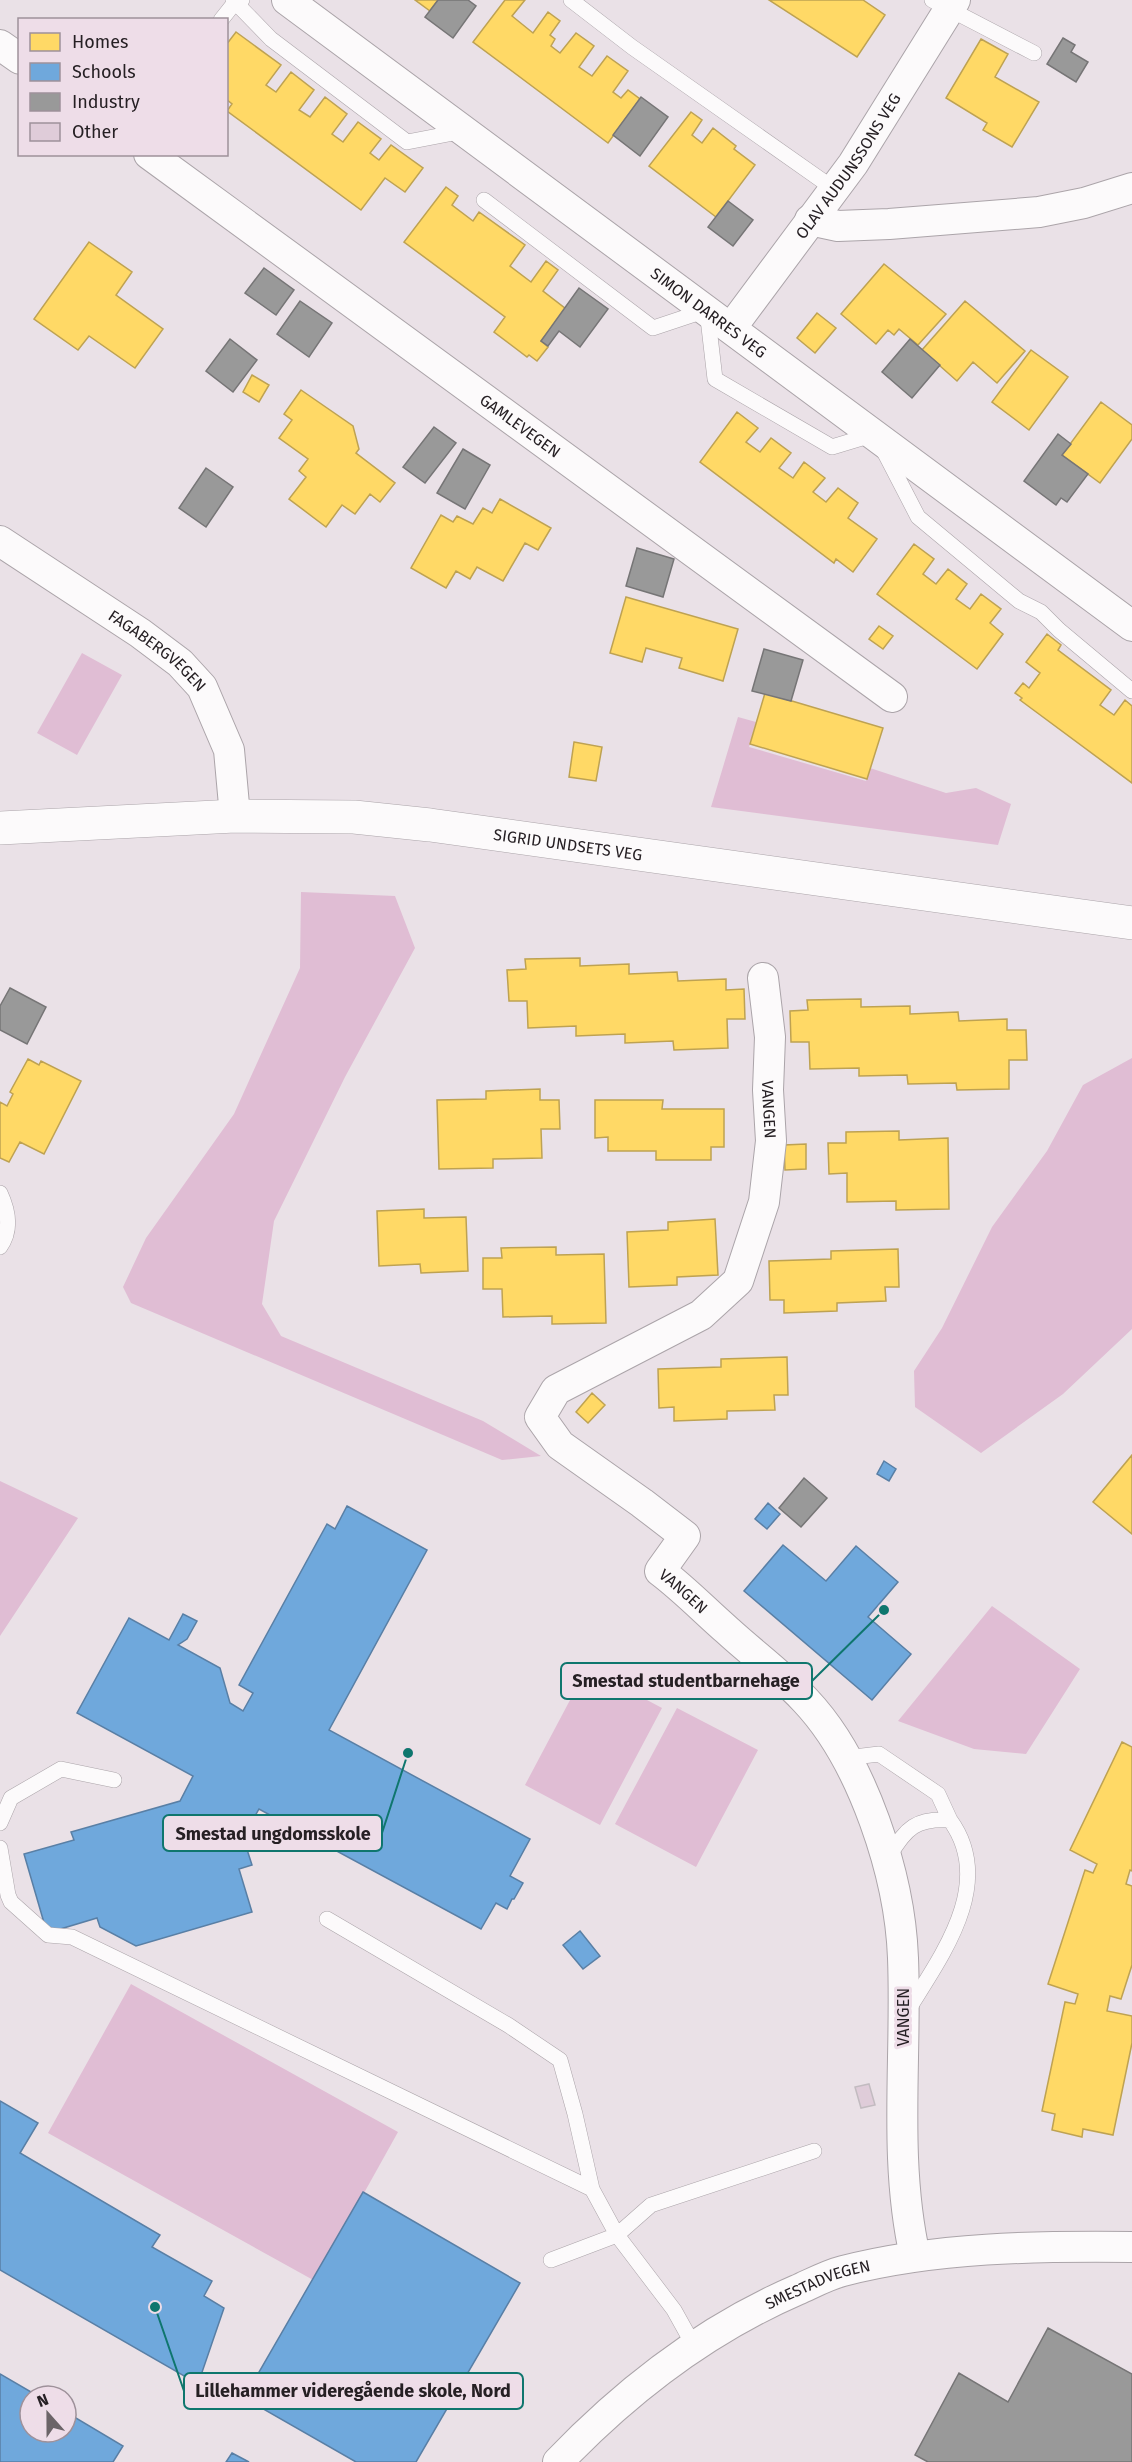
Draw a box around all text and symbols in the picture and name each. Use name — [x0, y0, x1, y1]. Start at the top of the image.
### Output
legend — [18, 18, 228, 156]
text: Homes — [72, 31, 128, 53]
text: Schools — [72, 61, 136, 83]
street label: OLAV AUDUNSSONS VEG — [792, 90, 905, 243]
text: Industry — [72, 91, 140, 113]
text: Other — [72, 121, 118, 143]
street label: SIMON DARRES VEG — [647, 264, 770, 362]
street label: GAMLEVEGEN — [476, 390, 564, 462]
street label: FAGABERGVEGEN — [105, 606, 210, 695]
street label: SIGRID UNDSETS VEG — [492, 825, 643, 865]
street label: VANGEN — [758, 1080, 780, 1139]
street label: VANGEN — [655, 1565, 711, 1618]
callout: Smestad studentbarnehage — [561, 1663, 812, 1699]
text: Smestad studentbarnehage — [572, 1670, 800, 1692]
callout: Smestad ungdomsskole — [163, 1815, 382, 1851]
text: Smestad ungdomsskole — [175, 1823, 371, 1845]
street label: VANGEN — [894, 1988, 913, 2046]
street label: SMESTADVEGEN — [762, 2256, 872, 2313]
callout: Lillehammer videregående skole, Nord — [184, 2373, 523, 2409]
text: Lillehammer videregående skole, Nord — [195, 2380, 511, 2402]
north arrow — [18, 2384, 78, 2444]
text: N — [34, 2390, 51, 2411]

